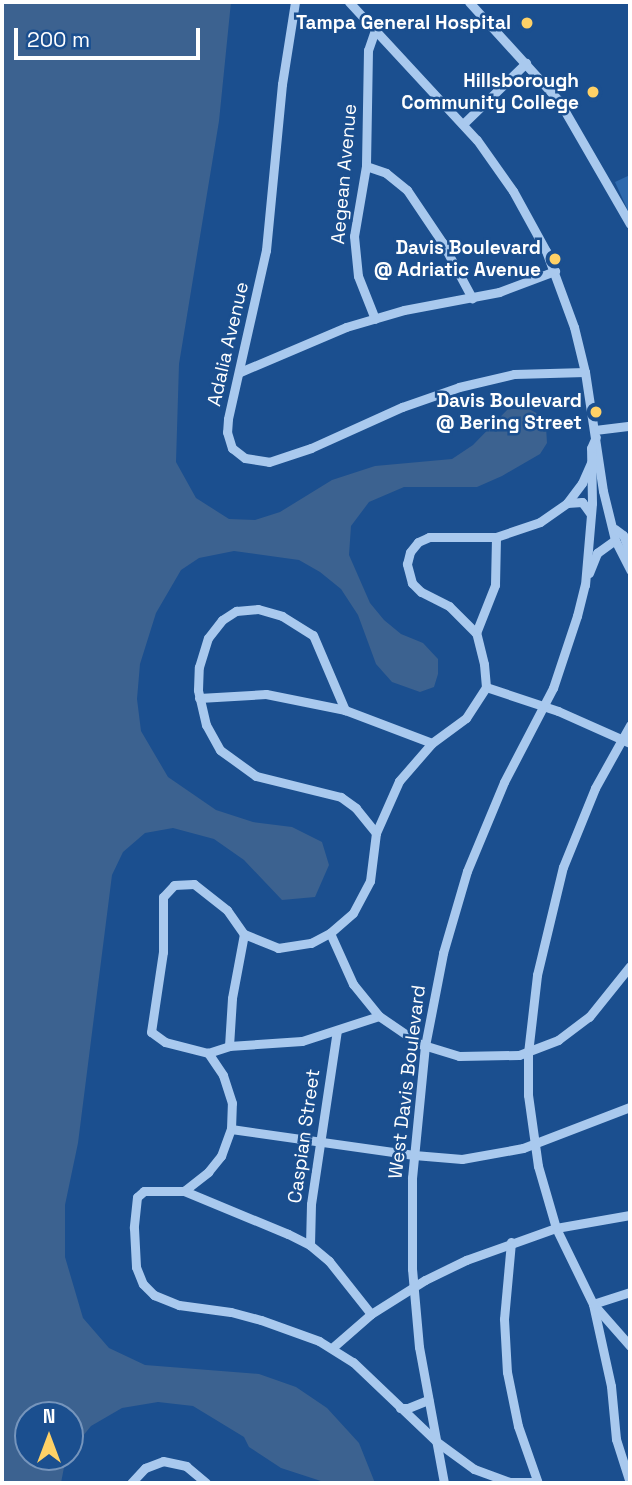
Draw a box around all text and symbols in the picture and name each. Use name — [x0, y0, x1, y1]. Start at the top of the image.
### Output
place label: Tampa General Hospital — [296, 12, 511, 34]
marker: Tampa General Hospital — [517, 13, 537, 33]
scale bar — [18, 14, 203, 58]
text: 200 m — [27, 26, 90, 53]
place label: Hillsborough Community College — [401, 70, 579, 114]
marker: Hillsborough Community College — [585, 84, 601, 100]
street label: Aegean Avenue — [326, 103, 362, 245]
place label: Davis Boulevard @ Adriatic Avenue — [373, 237, 541, 281]
marker: Davis Boulevard @ Adriatic Avenue — [547, 251, 563, 267]
street label: Adalia Avenue — [203, 279, 253, 409]
place label: Davis Boulevard @ Bering Street — [435, 390, 582, 434]
marker: Davis Boulevard @ Bering Street — [588, 404, 604, 420]
street label: West Davis Boulevard — [384, 984, 430, 1180]
street label: Caspian Street — [283, 1067, 325, 1205]
north arrow — [14, 1401, 84, 1471]
text: N — [43, 1404, 55, 1429]

